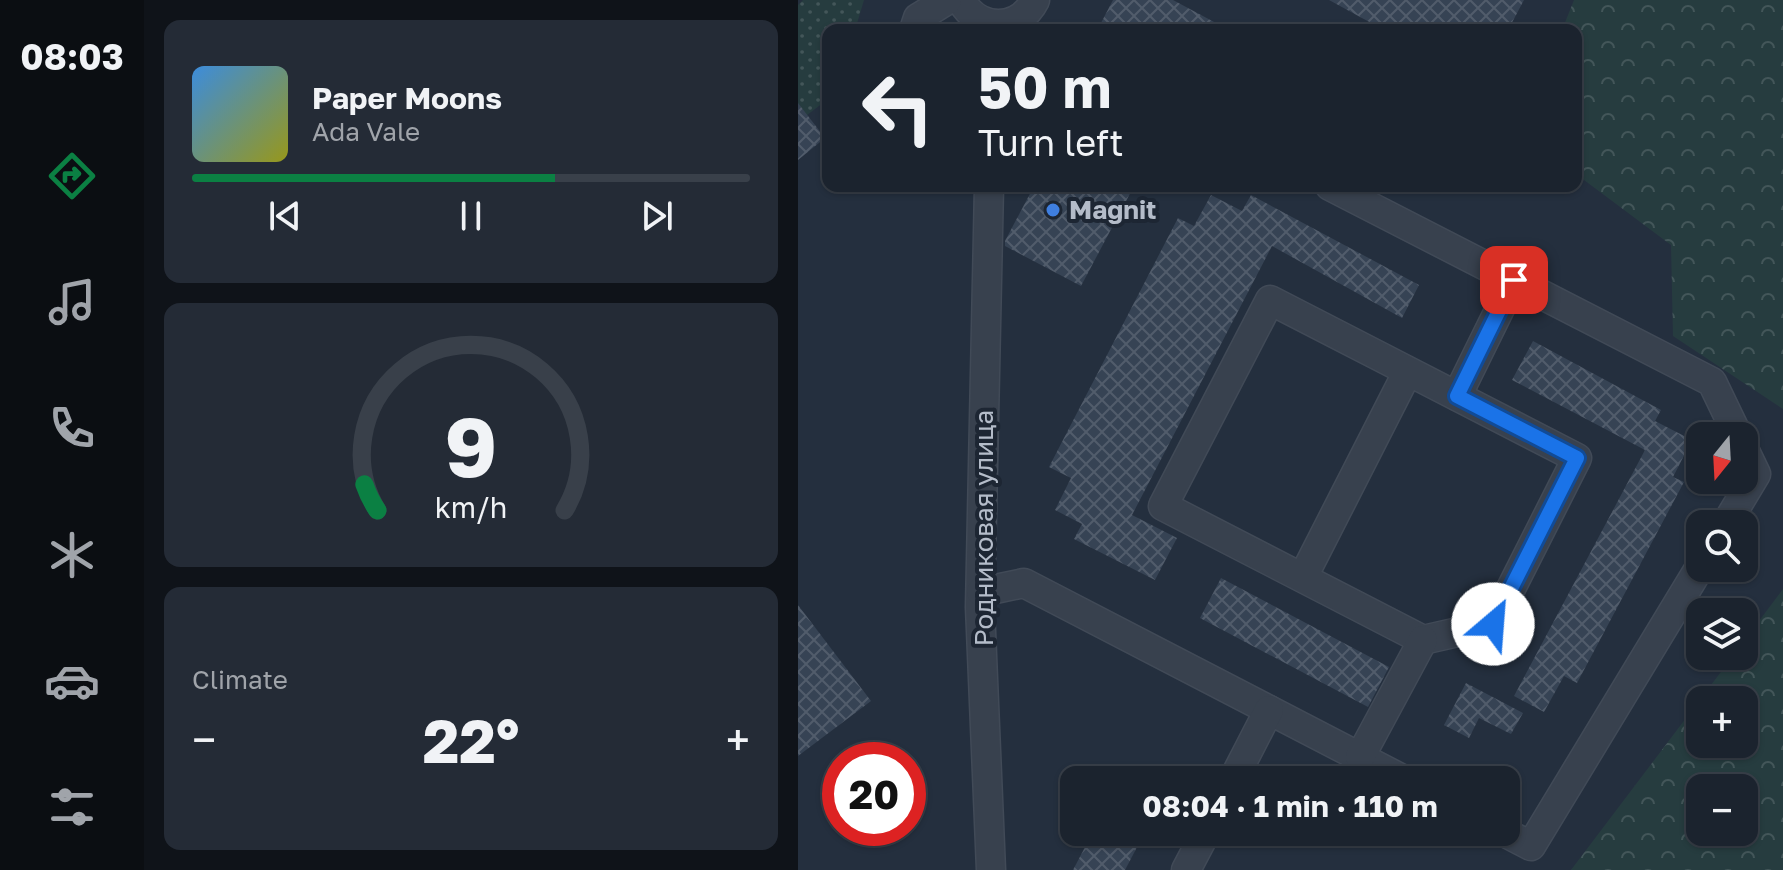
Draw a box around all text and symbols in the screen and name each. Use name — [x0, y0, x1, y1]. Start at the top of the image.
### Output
text: 08:03 — [20, 35, 124, 78]
text: 50 m — [978, 53, 1112, 120]
icon: left — [846, 56, 950, 160]
text: Paper Moons — [312, 80, 502, 116]
text: Ada Vale — [312, 116, 420, 147]
text: Turn left — [978, 121, 1124, 164]
icon: directions — [44, 148, 100, 204]
icon: previous — [263, 194, 307, 238]
icon: pause — [449, 194, 493, 238]
icon: next — [635, 194, 679, 238]
place label: Magnit — [1069, 194, 1156, 225]
marker: Magnit — [1044, 201, 1062, 219]
pin — [1480, 246, 1548, 314]
icon: arrive — [1492, 258, 1536, 302]
icon: music — [44, 274, 100, 330]
text: 9 — [445, 395, 497, 495]
icon: phone — [44, 400, 100, 456]
street label: Родниковая улица — [968, 410, 999, 646]
north arrow — [1686, 422, 1758, 494]
map controls — [1686, 422, 1758, 846]
text: km/h — [435, 490, 507, 524]
button: search — [1686, 510, 1758, 582]
icon: climate — [44, 527, 100, 583]
position arrow — [1451, 582, 1535, 666]
button: layers — [1686, 598, 1758, 670]
icon: car — [44, 653, 100, 709]
text: Climate — [192, 664, 288, 695]
button: + — [1686, 686, 1758, 758]
text: 22° — [423, 704, 519, 776]
text: − — [192, 713, 216, 766]
text: + — [726, 713, 750, 766]
speed limit sign: 20 — [822, 742, 926, 846]
button: − — [1686, 774, 1758, 846]
icon: filters — [44, 779, 100, 835]
text: 08:04 · 1 min · 110 m — [1142, 788, 1438, 824]

